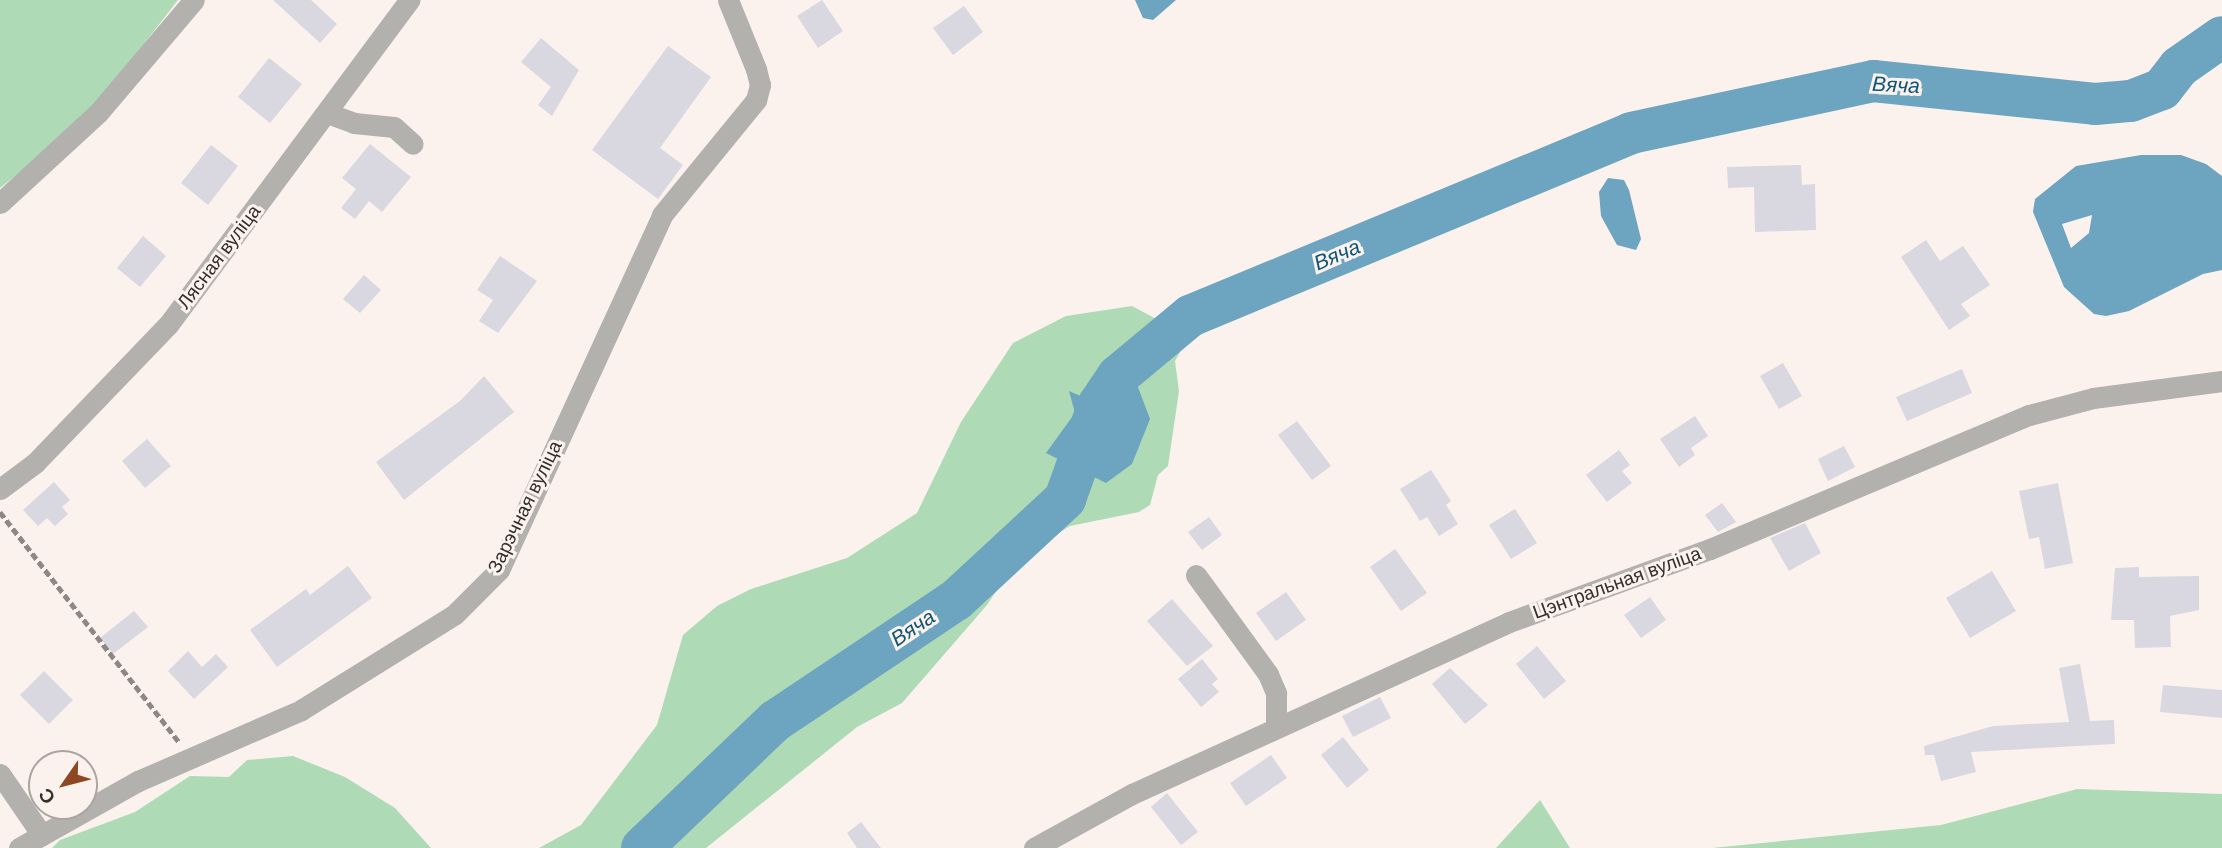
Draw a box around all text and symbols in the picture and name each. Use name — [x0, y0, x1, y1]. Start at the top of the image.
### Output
water label: Вяча — [1871, 71, 1921, 99]
street label: Лясная вуліца — [172, 200, 266, 314]
water label: Вяча — [1310, 234, 1364, 276]
street label: Зарэчная вуліца — [483, 437, 567, 577]
street label: Цэнтральная вуліца — [1530, 542, 1704, 624]
water label: Вяча — [886, 604, 940, 652]
north arrow — [28, 750, 98, 820]
text: С — [34, 785, 60, 808]

